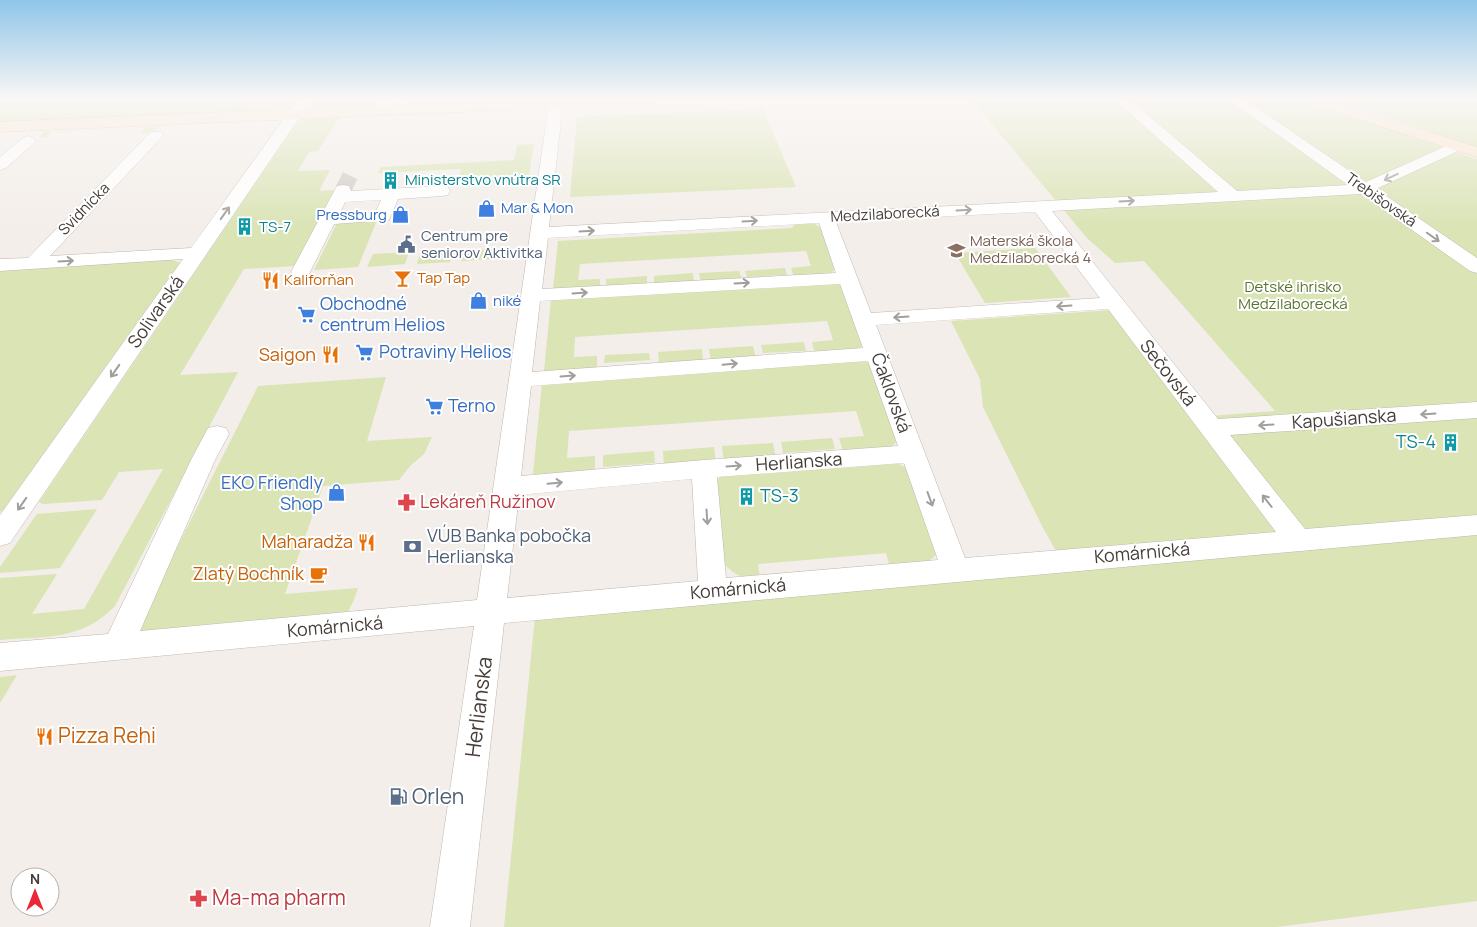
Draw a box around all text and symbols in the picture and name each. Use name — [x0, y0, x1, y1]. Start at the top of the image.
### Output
street label: Trebišovská — [1342, 167, 1421, 232]
place label: Ministerstvo vnútra SR — [405, 169, 561, 190]
building icon: Ministerstvo vnútra SR — [381, 170, 401, 190]
one-way arrow — [1384, 173, 1399, 182]
street label: Svidnícka — [53, 178, 114, 240]
one-way arrow — [1118, 196, 1134, 205]
place label: Mar & Mon — [501, 197, 574, 218]
shop icon: Mar & Mon — [477, 198, 497, 218]
street label: Medzilaborecká — [830, 200, 940, 227]
place label: Pressburg — [316, 204, 387, 225]
shop icon: Pressburg — [391, 205, 411, 225]
one-way arrow — [956, 205, 972, 215]
one-way arrow — [220, 206, 230, 220]
place label: TS-7 — [259, 216, 291, 237]
building icon: TS-7 — [235, 217, 255, 237]
one-way arrow — [741, 217, 757, 226]
place label: Centrum pre seniorov Aktivitka — [421, 225, 543, 263]
one-way arrow — [579, 226, 595, 235]
place label: Materská škola Medzilaborecká 4 — [970, 230, 1091, 268]
one-way arrow — [1426, 232, 1440, 242]
public building icon: Centrum pre seniorov Aktivitka — [397, 235, 417, 255]
school or university icon: Materská škola Medzilaborecká 4 — [946, 240, 966, 260]
one-way arrow — [58, 256, 74, 265]
place label: Tap Tap — [417, 267, 470, 288]
bar icon: Tap Tap — [393, 268, 413, 288]
place label: Kaliforňan — [284, 269, 354, 290]
street label: Solivarská — [121, 270, 189, 352]
restaurant icon: Kaliforňan — [260, 270, 280, 290]
park label: Detské ihrisko Medzilaborecká — [1238, 276, 1348, 314]
one-way arrow — [733, 279, 749, 288]
one-way arrow — [571, 288, 587, 298]
place label: niké — [493, 290, 522, 311]
place label: Obchodné centrum Helios — [320, 291, 445, 336]
shop icon: niké — [469, 291, 489, 311]
one-way arrow — [1056, 301, 1072, 311]
supermarket icon: Obchodné centrum Helios — [296, 304, 316, 324]
one-way arrow — [894, 312, 910, 322]
street label: Sečovská — [1135, 334, 1202, 411]
place label: Potraviny Helios — [379, 339, 511, 363]
place label: Saigon — [259, 342, 316, 366]
supermarket icon: Potraviny Helios — [355, 342, 375, 362]
restaurant icon: Saigon — [320, 345, 340, 365]
street label: Čaklovská — [866, 349, 917, 436]
one-way arrow — [722, 360, 738, 369]
one-way arrow — [110, 363, 120, 377]
one-way arrow — [560, 371, 576, 381]
place label: Terno — [448, 393, 496, 417]
supermarket icon: Terno — [424, 396, 444, 416]
street label: Kapušianska — [1291, 402, 1397, 434]
one-way arrow — [1421, 409, 1437, 418]
one-way arrow — [1259, 420, 1275, 429]
place label: TS-4 — [1396, 429, 1436, 453]
building icon: TS-4 — [1440, 432, 1460, 452]
street label: Herlianska — [755, 446, 843, 476]
one-way arrow — [726, 462, 742, 471]
place label: EKO Friendly Shop — [221, 470, 324, 515]
one-way arrow — [546, 478, 562, 487]
shop icon: EKO Friendly Shop — [327, 483, 347, 503]
place label: TS-3 — [760, 483, 799, 507]
building icon: TS-3 — [736, 486, 756, 506]
place label: Lekáreň Ružinov — [420, 489, 556, 513]
one-way arrow — [926, 491, 935, 506]
pharmacy icon: Lekáreň Ružinov — [396, 492, 416, 512]
one-way arrow — [1261, 495, 1272, 508]
one-way arrow — [17, 497, 27, 511]
one-way arrow — [703, 509, 712, 525]
place label: VÚB Banka pobočka Herlianska — [427, 523, 591, 568]
place label: Maharadža — [261, 529, 353, 553]
restaurant icon: Maharadža — [357, 532, 377, 552]
bank icon: VÚB Banka pobočka Herlianska — [403, 536, 423, 556]
street label: Komárnická — [1093, 536, 1191, 568]
place label: Zlatý Bochník — [193, 561, 305, 585]
cafe icon: Zlatý Bochník — [308, 564, 328, 584]
street label: Komárnická — [689, 572, 787, 604]
street label: Komárnická — [286, 610, 384, 642]
street label: Herlianska — [458, 655, 498, 759]
place label: Pizza Rehi — [58, 721, 156, 749]
restaurant icon: Pizza Rehi — [34, 726, 54, 746]
place label: Orlen — [412, 782, 464, 810]
fuel station icon: Orlen — [388, 787, 408, 807]
north arrow — [10, 867, 60, 917]
text: N — [30, 869, 40, 888]
place label: Ma-ma pharm — [212, 883, 346, 911]
pharmacy icon: Ma-ma pharm — [188, 888, 208, 908]

